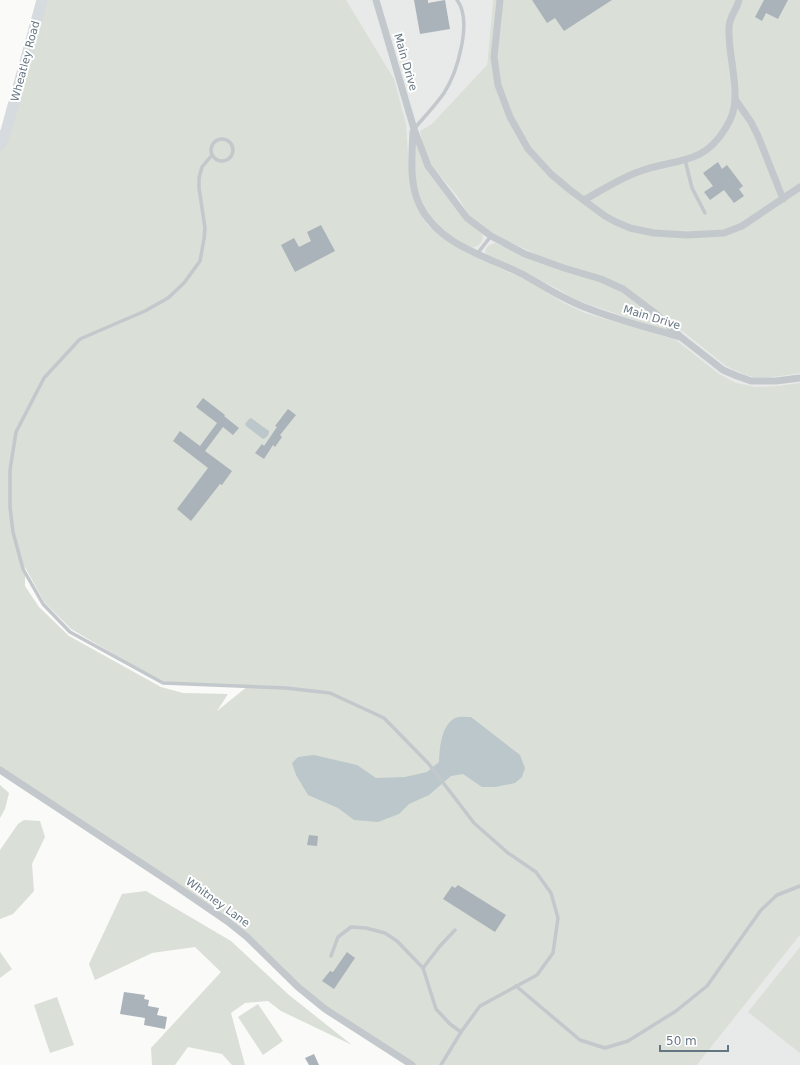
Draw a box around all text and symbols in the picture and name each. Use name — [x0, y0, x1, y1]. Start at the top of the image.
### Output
street label: Wheatley Road — [8, 19, 43, 103]
street label: Main Drive — [391, 32, 420, 93]
street label: Main Drive — [622, 303, 682, 332]
street label: Whitney Lane — [183, 875, 252, 930]
scale bar — [660, 1027, 728, 1053]
text: 50 m — [666, 1034, 697, 1048]

